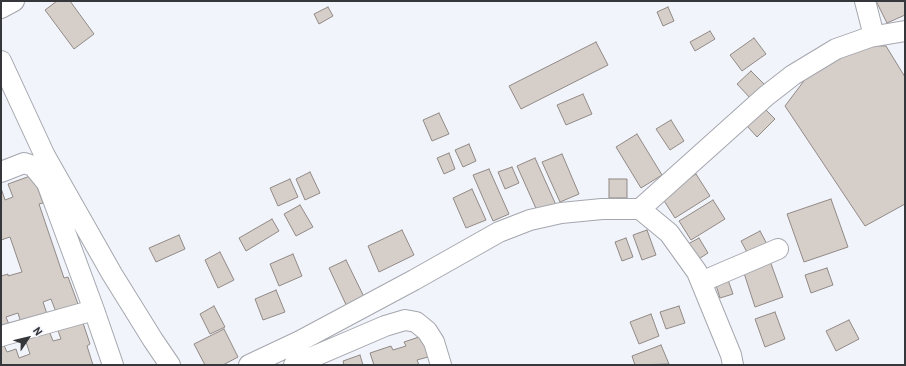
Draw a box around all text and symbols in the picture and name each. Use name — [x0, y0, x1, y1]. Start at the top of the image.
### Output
north arrow — [8, 318, 48, 358]
text: N — [31, 324, 46, 338]

